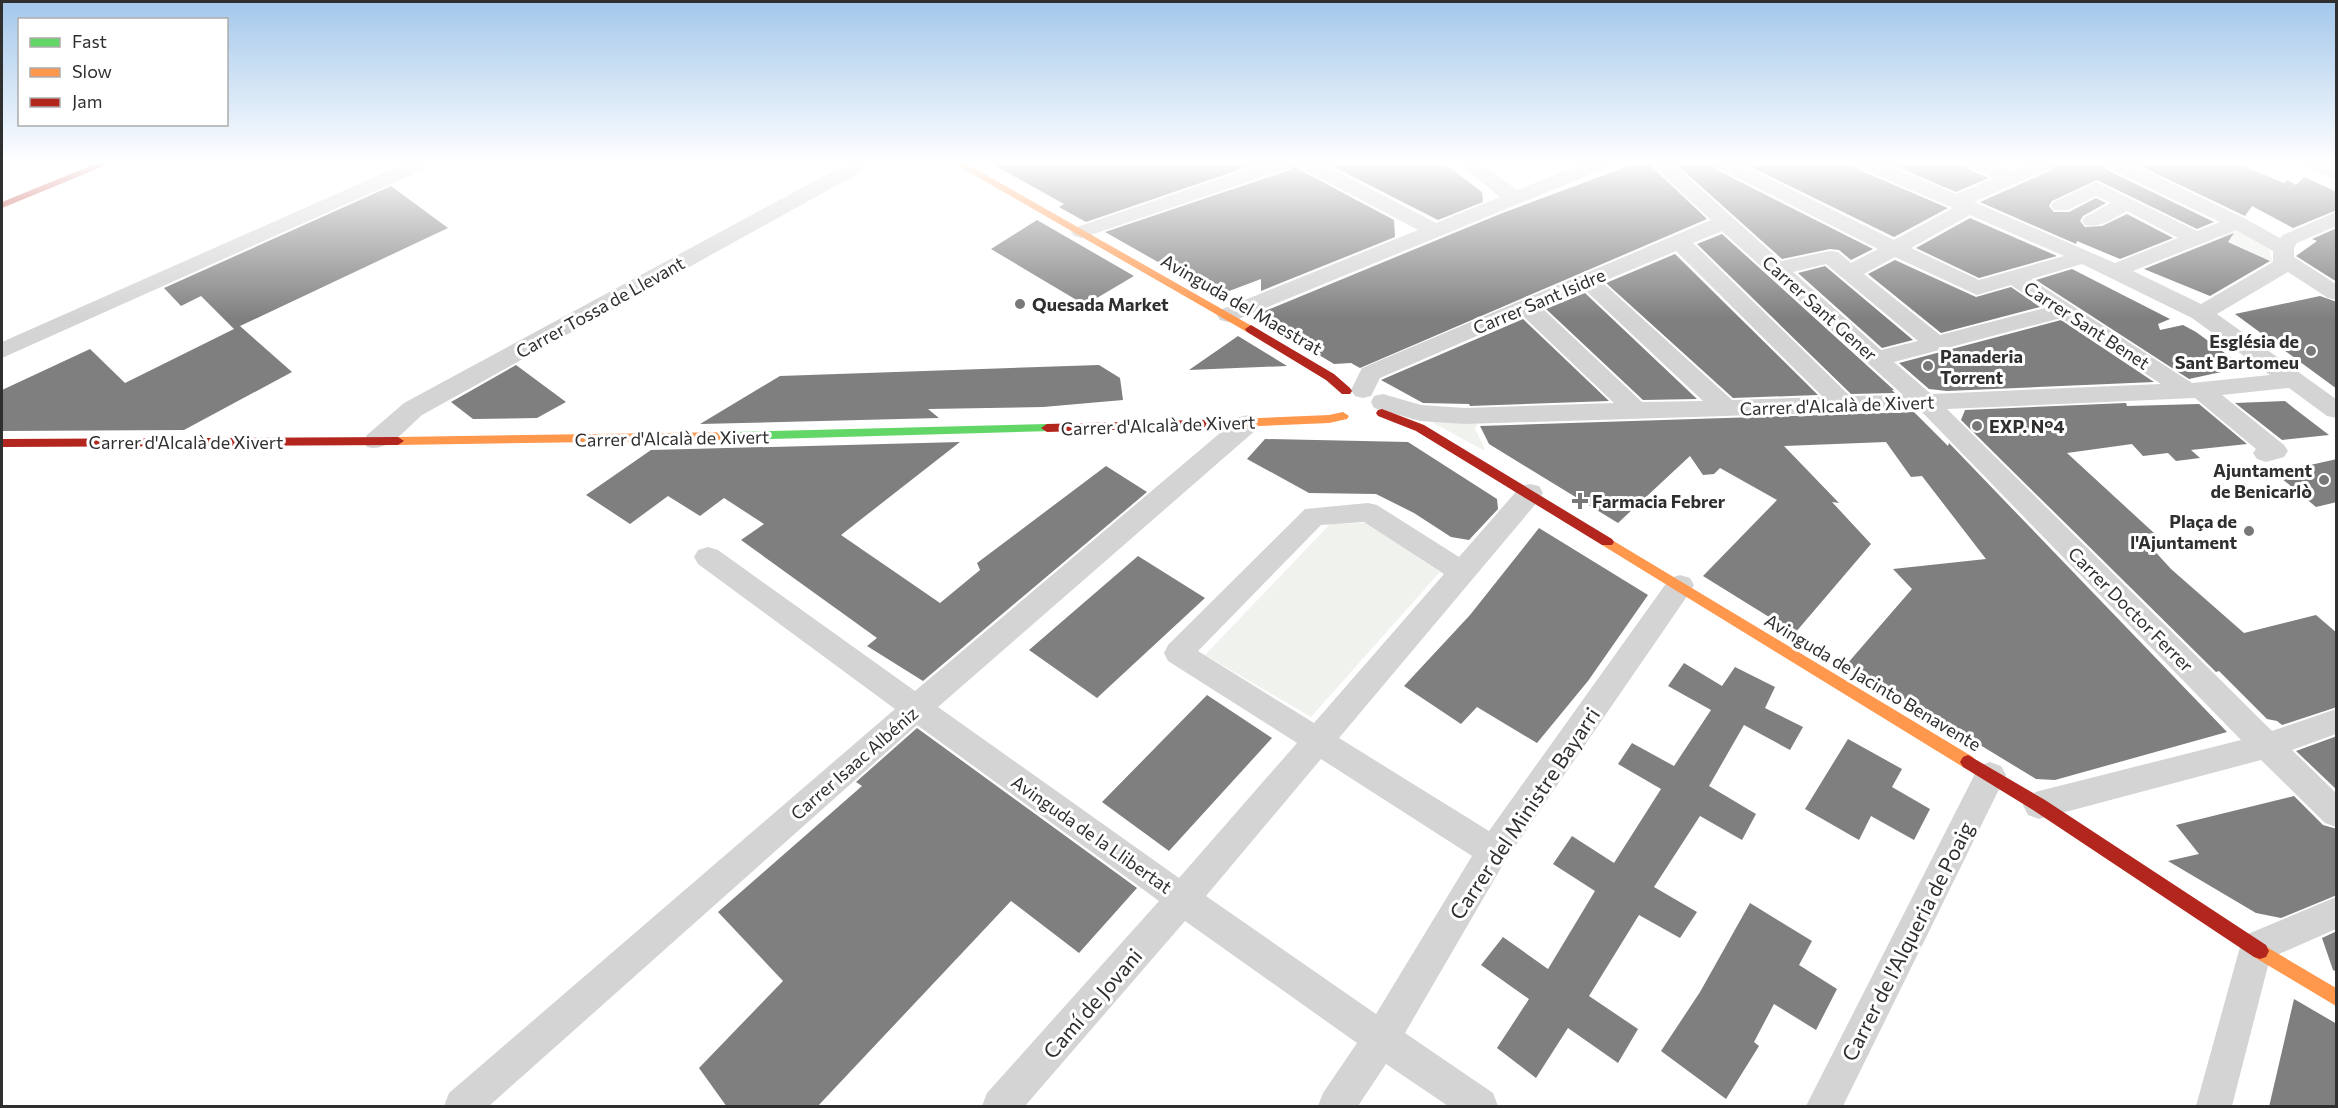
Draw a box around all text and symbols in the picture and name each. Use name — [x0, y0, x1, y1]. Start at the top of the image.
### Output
legend — [18, 18, 228, 126]
text: Fast — [72, 30, 107, 52]
text: Slow — [72, 60, 112, 82]
text: Jam — [72, 90, 102, 112]
street label: Avinguda del Maestrat — [1158, 249, 1326, 359]
street label: Carrer Tossa de Llevant — [512, 251, 688, 363]
street label: Carrer Sant Gener — [1758, 251, 1882, 365]
street label: Carrer Sant Isidre — [1469, 263, 1609, 339]
street label: Carrer Sant Benet — [2020, 276, 2154, 374]
place label: Quesada Market — [1032, 293, 1169, 315]
marker: Quesada Market — [1013, 297, 1027, 311]
place label: Església de Sant Bartomeu — [2175, 330, 2299, 373]
marker: Església de Sant Bartomeu — [2304, 344, 2318, 358]
place label: Panaderia Torrent — [1940, 345, 2023, 388]
marker: Panaderia Torrent — [1921, 359, 1935, 373]
street label: Carrer d'Alcalà de Xivert — [1739, 391, 1935, 419]
street label: Carrer d'Alcalà de Xivert — [1060, 411, 1256, 439]
place label: EXP. N°4 — [1989, 415, 2064, 437]
marker: EXP. N°4 — [1970, 419, 1984, 433]
street label: Carrer d'Alcalà de Xivert — [574, 425, 770, 451]
street label: Carrer d'Alcalà de Xivert — [89, 431, 283, 453]
place label: Ajuntament de Benicarlò — [2210, 459, 2312, 502]
marker: Ajuntament de Benicarlò — [2317, 473, 2331, 487]
place label: Farmacia Febrer — [1592, 490, 1726, 512]
marker: Farmacia Febrer — [1573, 494, 1587, 508]
place label: Plaça de l'Ajuntament — [2130, 510, 2237, 553]
marker: Plaça de l'Ajuntament — [2242, 524, 2256, 538]
street label: Carrer Doctor Ferrer — [2064, 542, 2198, 676]
street label: Avinguda de Jacinto Benavente — [1761, 609, 1985, 755]
street label: Carrer Isaac Albéniz — [786, 702, 922, 824]
street label: Carrer del Ministre Bayarri — [1444, 702, 1604, 924]
street label: Avinguda de la Llibertat — [1008, 770, 1176, 898]
street label: Carrer de l'Alqueria de Poaig — [1836, 817, 1978, 1065]
street label: Camí de Jovani — [1037, 943, 1147, 1063]

